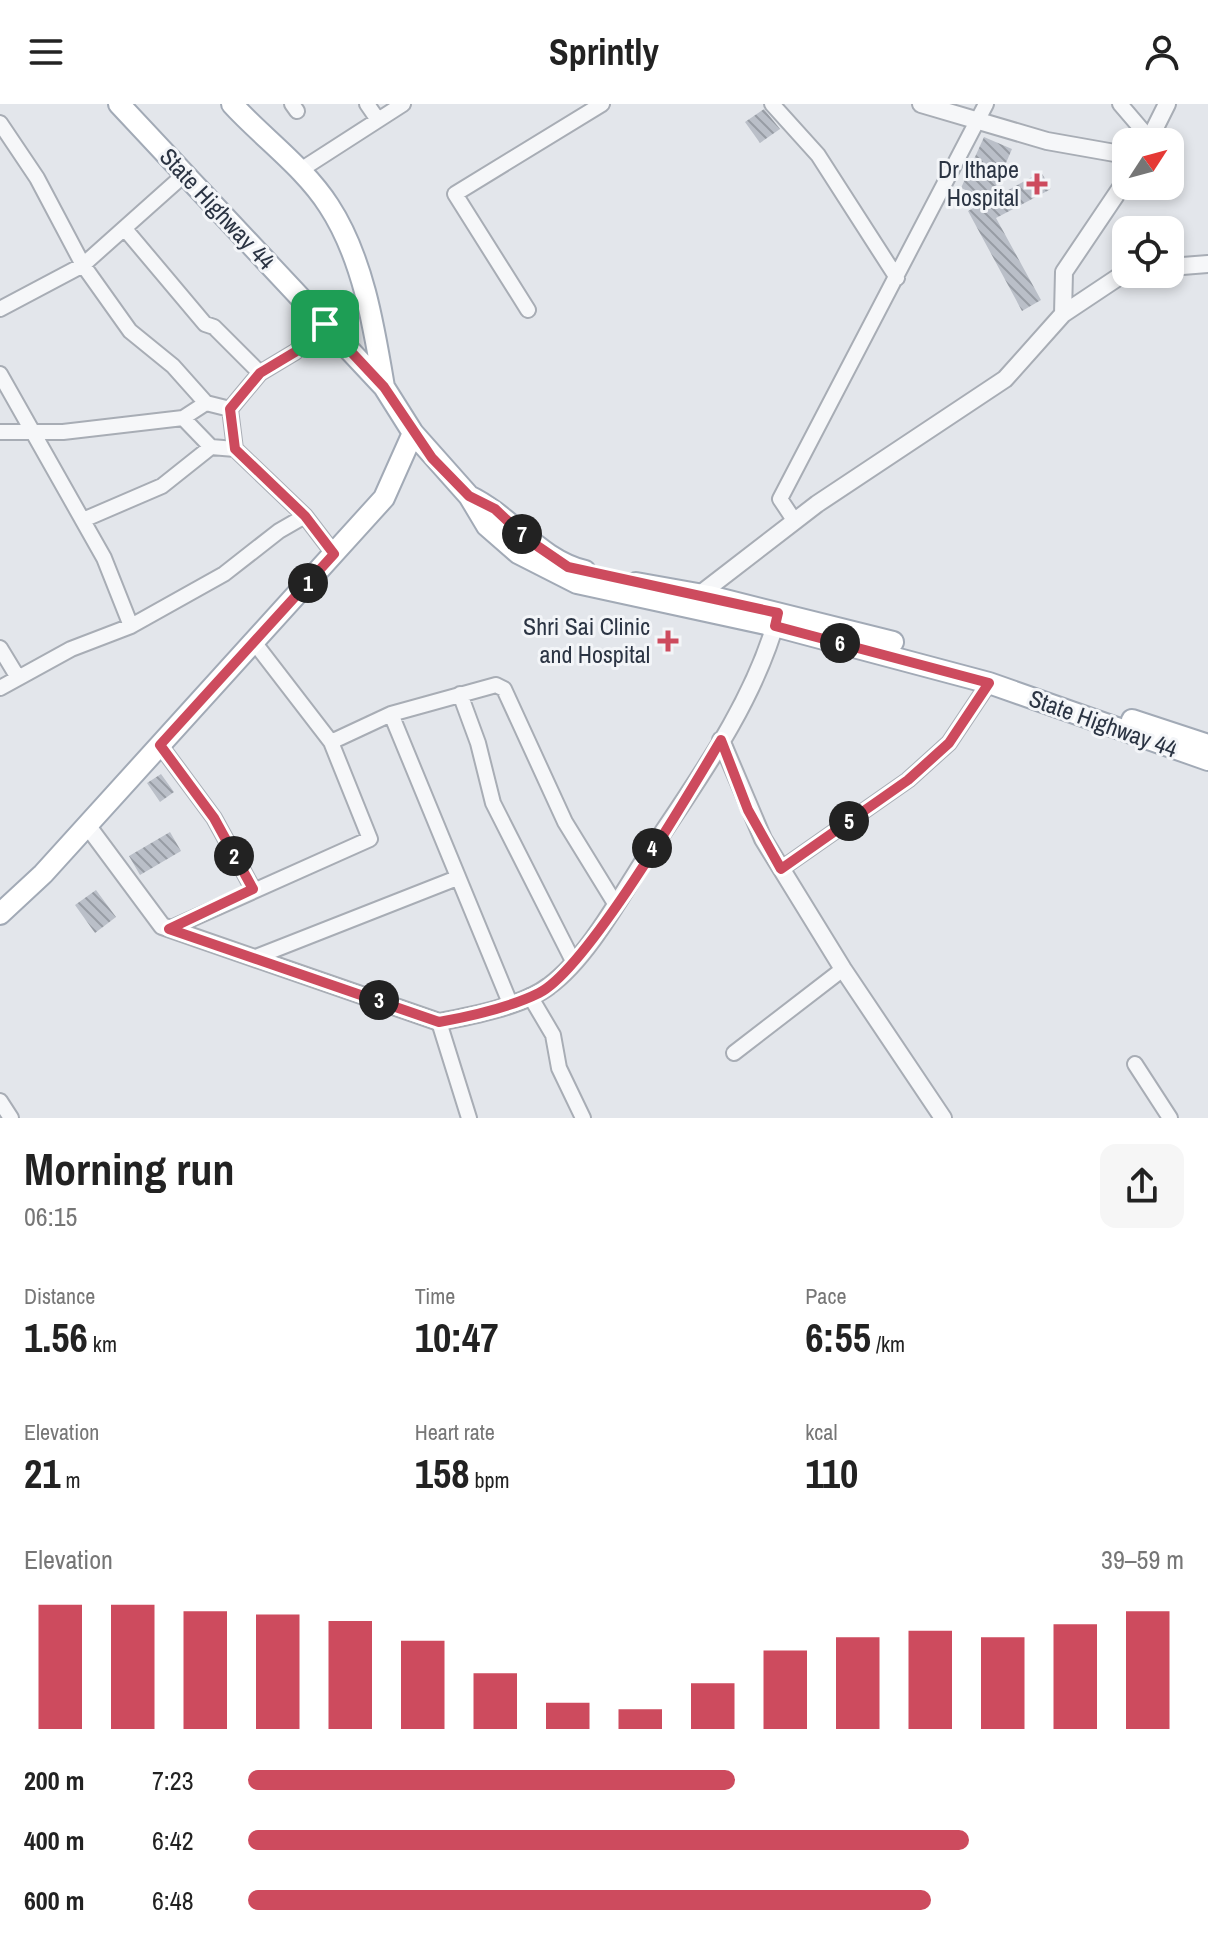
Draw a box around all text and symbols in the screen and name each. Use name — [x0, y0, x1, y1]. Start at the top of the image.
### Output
text: Sprintly — [549, 28, 659, 76]
icon: menu — [24, 30, 68, 74]
icon: person — [1140, 30, 1184, 74]
north arrow — [1112, 128, 1184, 200]
map controls — [1112, 128, 1184, 288]
street label: State Highway 44 — [153, 141, 282, 276]
place label: Dr Ithape Hospital — [938, 153, 1019, 213]
marker: Dr Ithape Hospital — [1026, 173, 1048, 195]
button: locate — [1112, 216, 1184, 288]
pin — [291, 290, 359, 358]
icon: arrive — [303, 302, 347, 346]
pin: 7 — [502, 514, 542, 554]
text: 7 — [517, 519, 527, 549]
pin: 1 — [288, 563, 328, 603]
text: 1 — [303, 568, 313, 598]
place label: Shri Sai Clinic and Hospital — [523, 610, 650, 670]
pin: 6 — [820, 623, 860, 663]
text: 6 — [835, 628, 845, 658]
marker: Shri Sai Clinic and Hospital — [657, 630, 679, 652]
street label: State Highway 44 — [1025, 681, 1182, 765]
pin: 5 — [829, 801, 869, 841]
text: 5 — [844, 806, 854, 836]
pin: 4 — [632, 828, 672, 868]
text: 4 — [647, 833, 657, 863]
pin: 2 — [214, 836, 254, 876]
text: 2 — [229, 841, 239, 871]
pin: 3 — [359, 980, 399, 1020]
text: 3 — [374, 985, 384, 1015]
text: Morning run — [24, 1139, 234, 1199]
button: share — [1100, 1144, 1184, 1228]
text: 06:15 — [24, 1199, 77, 1234]
text: Distance — [24, 1281, 95, 1311]
text: Time — [415, 1281, 455, 1311]
text: Pace — [805, 1281, 846, 1311]
text: 1.56 — [24, 1311, 88, 1364]
text: 10:47 — [415, 1311, 499, 1364]
text: 6:55 — [805, 1311, 871, 1364]
text: km — [88, 1329, 117, 1359]
text: /km — [871, 1329, 905, 1359]
text: Elevation — [24, 1417, 99, 1447]
text: Heart rate — [415, 1417, 495, 1447]
text: kcal — [805, 1417, 837, 1447]
text: 21 — [24, 1447, 60, 1500]
text: 158 — [415, 1447, 469, 1500]
text: 110 — [805, 1447, 858, 1500]
text: m — [60, 1465, 81, 1495]
text: bpm — [469, 1465, 510, 1495]
text: Elevation — [24, 1542, 113, 1577]
text: 39–59 m — [1101, 1542, 1184, 1577]
text: 200 m — [24, 1763, 84, 1798]
text: 7:23 — [152, 1763, 194, 1798]
text: 400 m — [24, 1823, 84, 1858]
text: 6:42 — [152, 1823, 194, 1858]
text: 600 m — [24, 1883, 84, 1918]
text: 6:48 — [152, 1883, 194, 1918]

